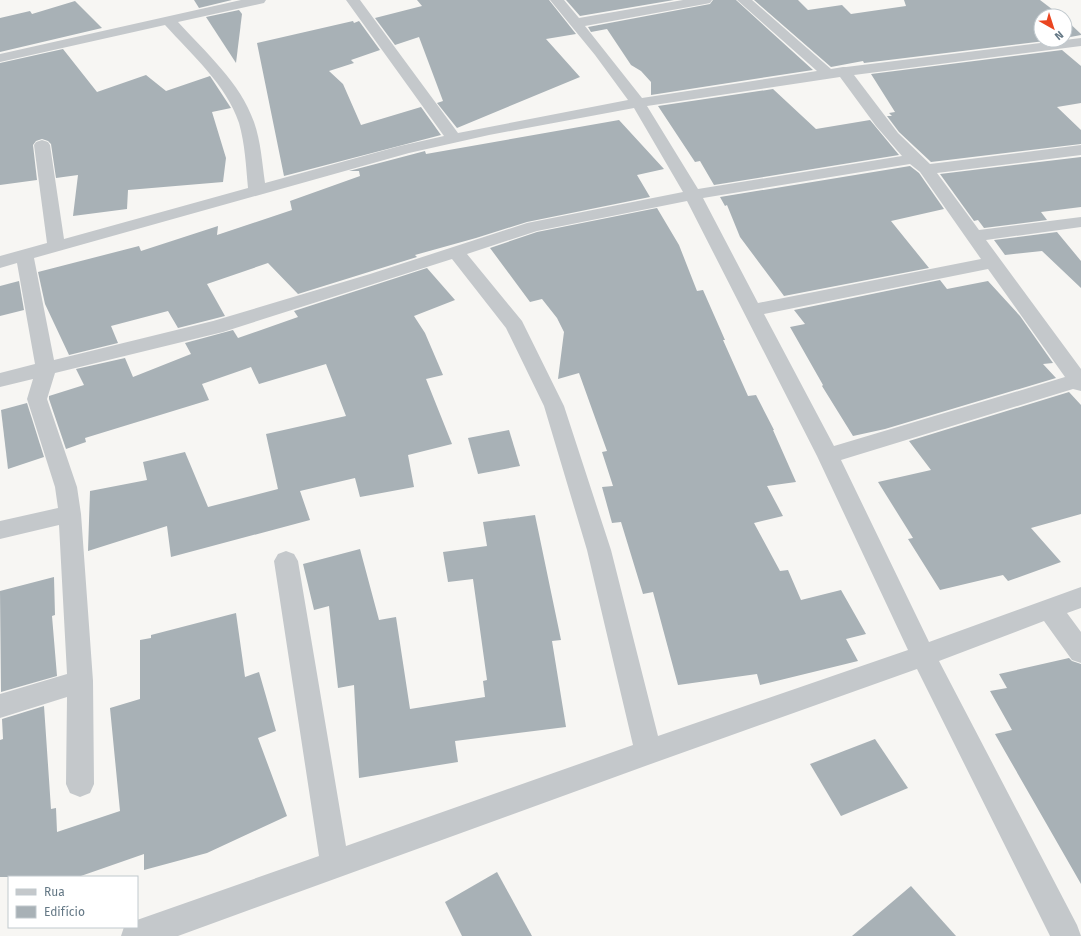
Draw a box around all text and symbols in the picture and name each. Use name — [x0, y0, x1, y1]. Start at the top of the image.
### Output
north arrow — [1033, 8, 1073, 48]
text: N — [1052, 28, 1066, 43]
legend — [8, 876, 138, 928]
text: Rua — [44, 885, 65, 899]
text: Edifício — [44, 905, 85, 919]

